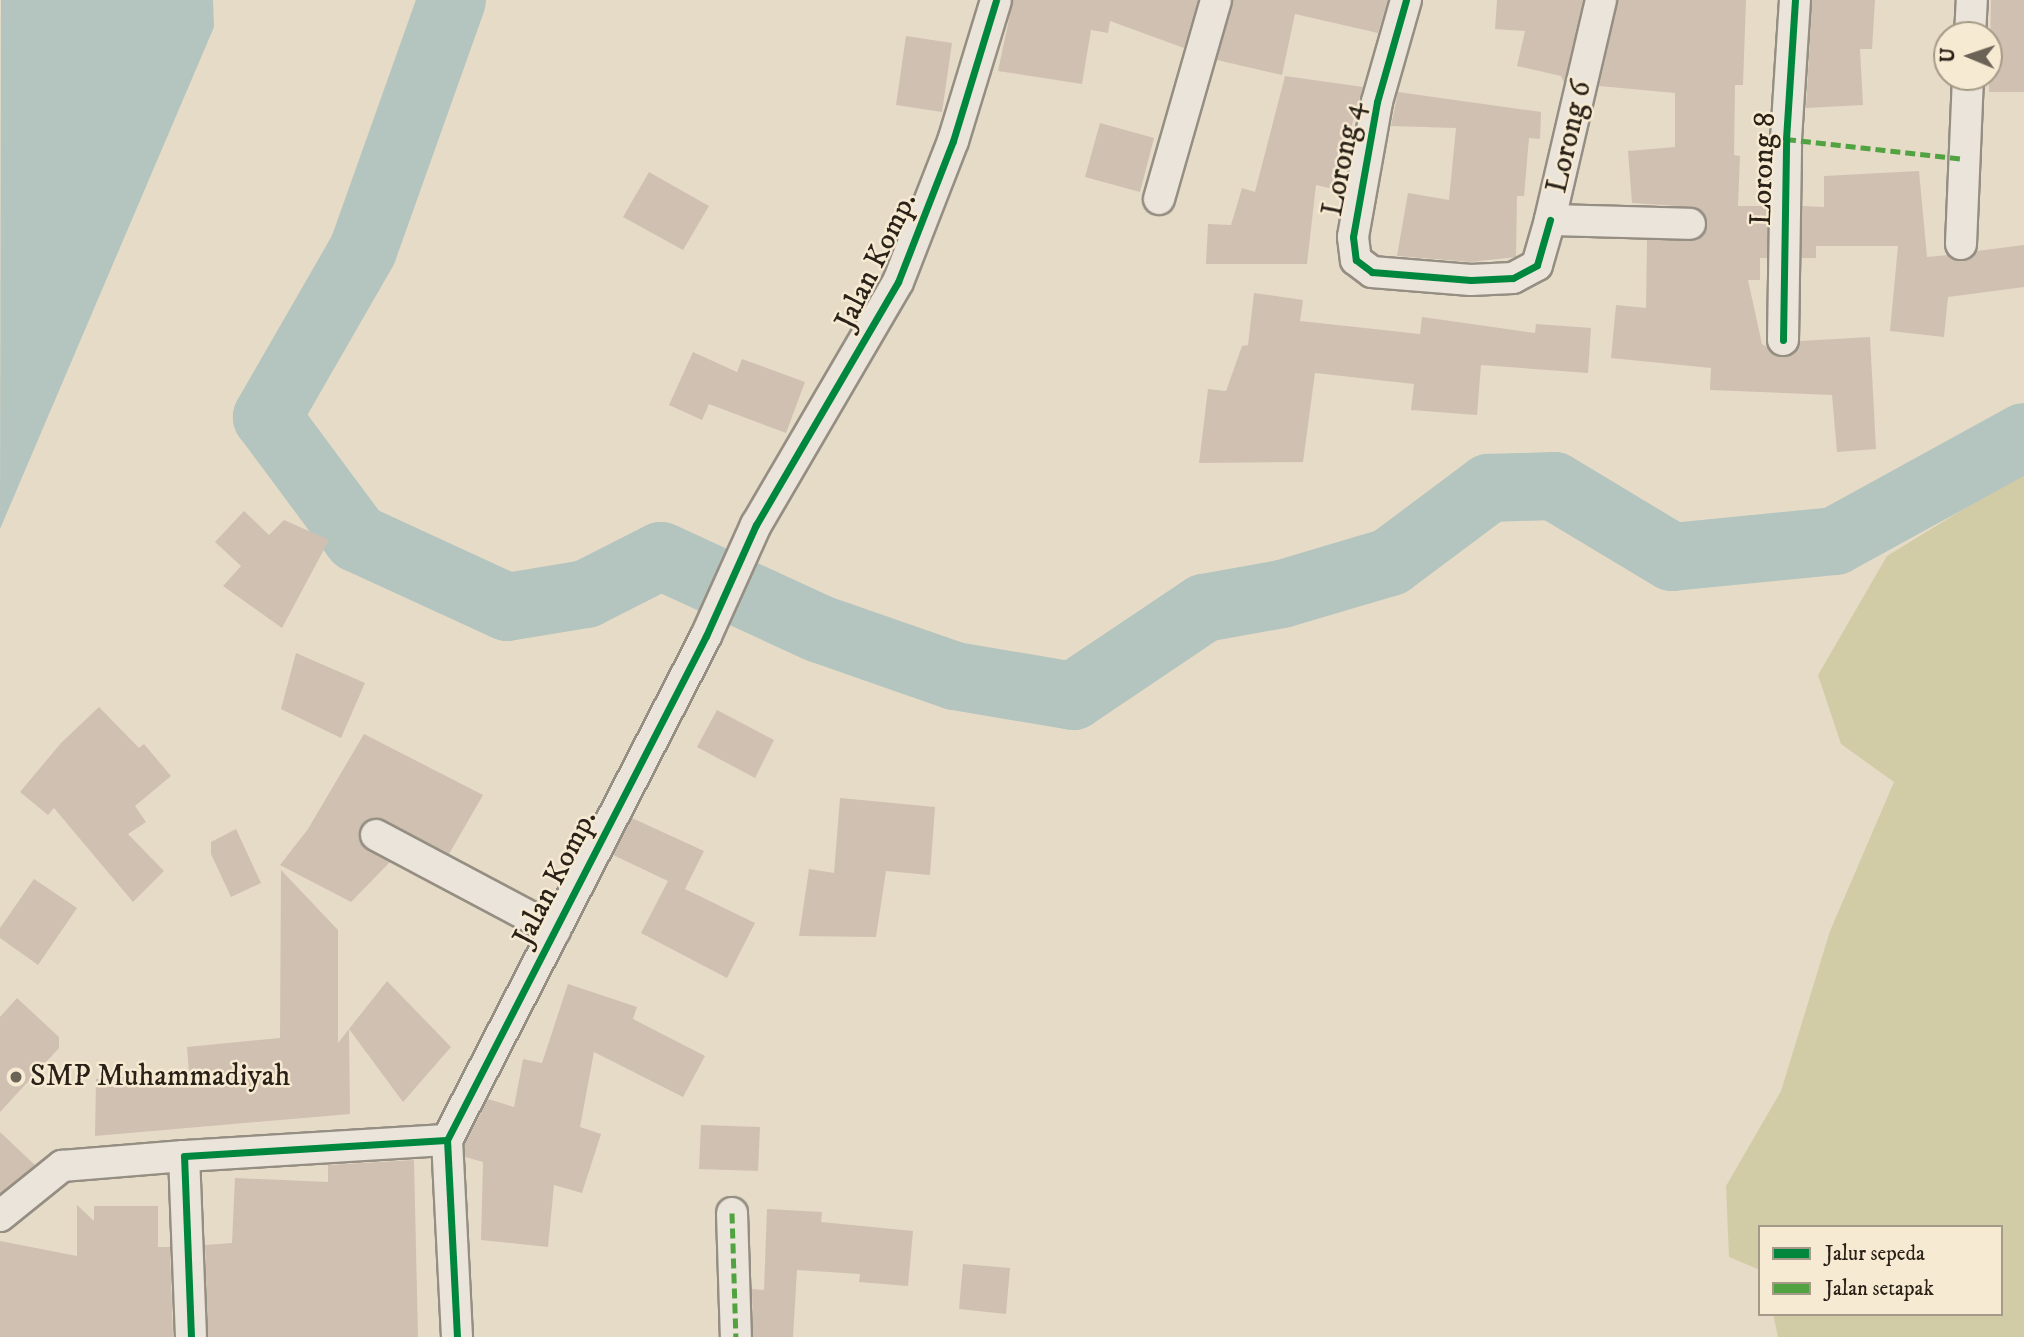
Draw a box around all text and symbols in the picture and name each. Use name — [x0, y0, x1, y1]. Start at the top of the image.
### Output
north arrow — [1933, 21, 2003, 91]
text: U — [1937, 48, 1960, 63]
street label: Lorong 6 — [1540, 77, 1600, 197]
street label: Lorong 4 — [1315, 99, 1373, 219]
street label: Lorong 8 — [1744, 112, 1784, 226]
street label: Jalan Komp. — [828, 187, 926, 335]
street label: Jalan Komp. — [506, 804, 606, 952]
place label: SMP Muhammadiyah — [30, 1059, 290, 1095]
marker: SMP Muhammadiyah — [8, 1069, 24, 1085]
legend — [1758, 1225, 2003, 1316]
text: Jalur sepeda — [1825, 1241, 1925, 1267]
text: Jalan setapak — [1825, 1276, 1934, 1302]

